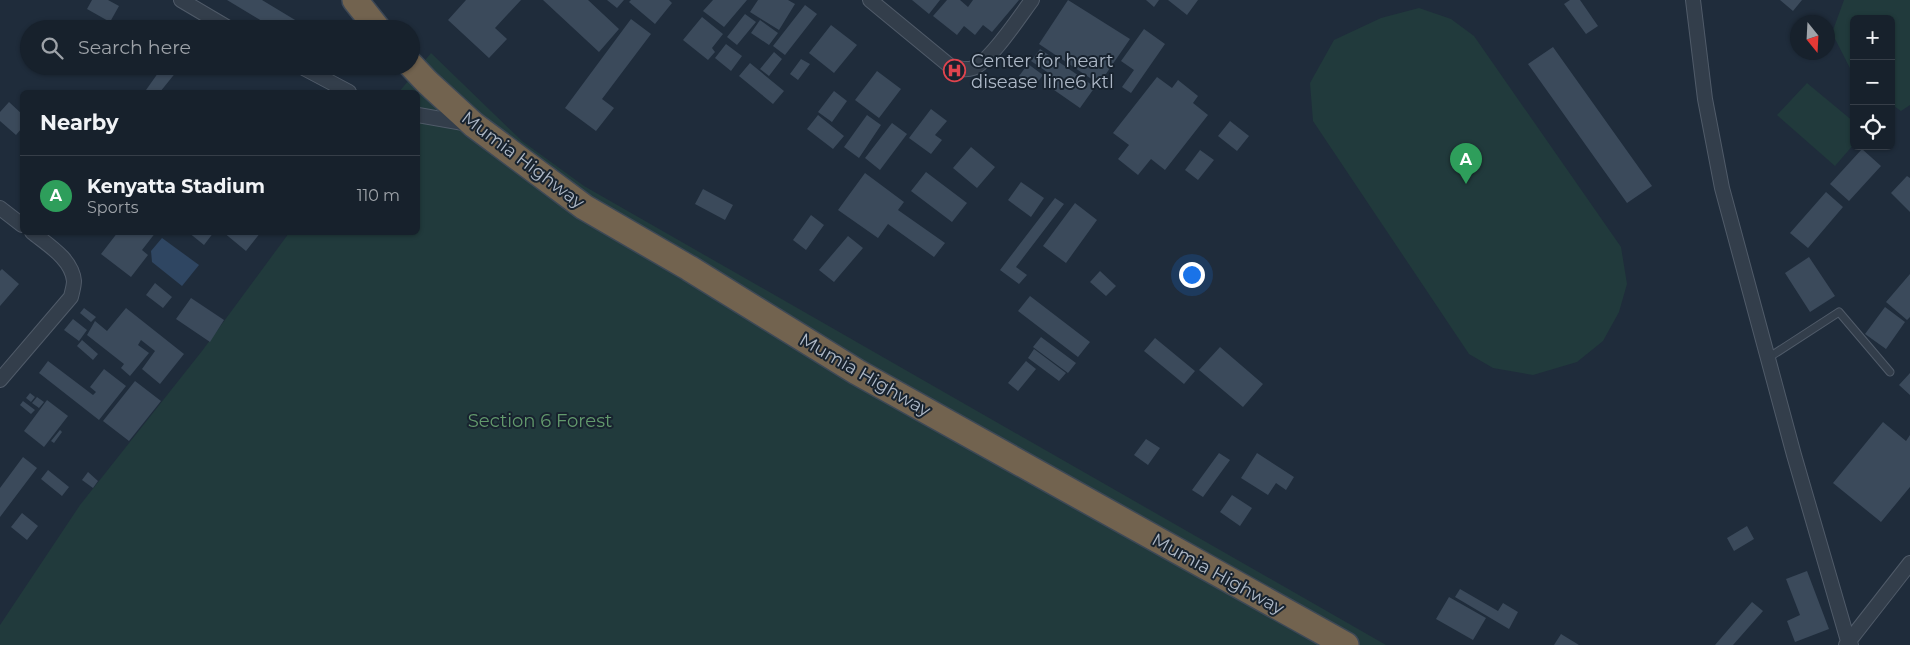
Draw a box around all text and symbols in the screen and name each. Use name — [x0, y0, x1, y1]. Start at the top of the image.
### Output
north arrow — [1790, 15, 1835, 60]
map controls — [1850, 15, 1895, 150]
button: + — [1850, 15, 1895, 60]
search box — [20, 20, 420, 75]
icon: search — [38, 34, 66, 62]
text: Search here — [78, 36, 191, 59]
place label: Center for heart disease line6 ktl — [971, 50, 1114, 93]
hospital icon: Center for heart disease line6 ktl — [943, 59, 967, 83]
button: − — [1850, 60, 1895, 105]
button: locate — [1850, 105, 1895, 150]
street label: Mumia Highway — [457, 107, 589, 213]
text: Nearby — [40, 110, 119, 135]
pin: A — [1450, 143, 1482, 184]
text: Kenyatta Stadium — [87, 175, 265, 198]
text: A — [50, 186, 62, 205]
text: 110 m — [357, 186, 400, 205]
text: Sports — [87, 198, 139, 217]
your location — [1179, 262, 1205, 288]
street label: Mumia Highway — [795, 329, 935, 422]
park label: Section 6 Forest — [468, 410, 612, 432]
street label: Mumia Highway — [1148, 529, 1288, 620]

